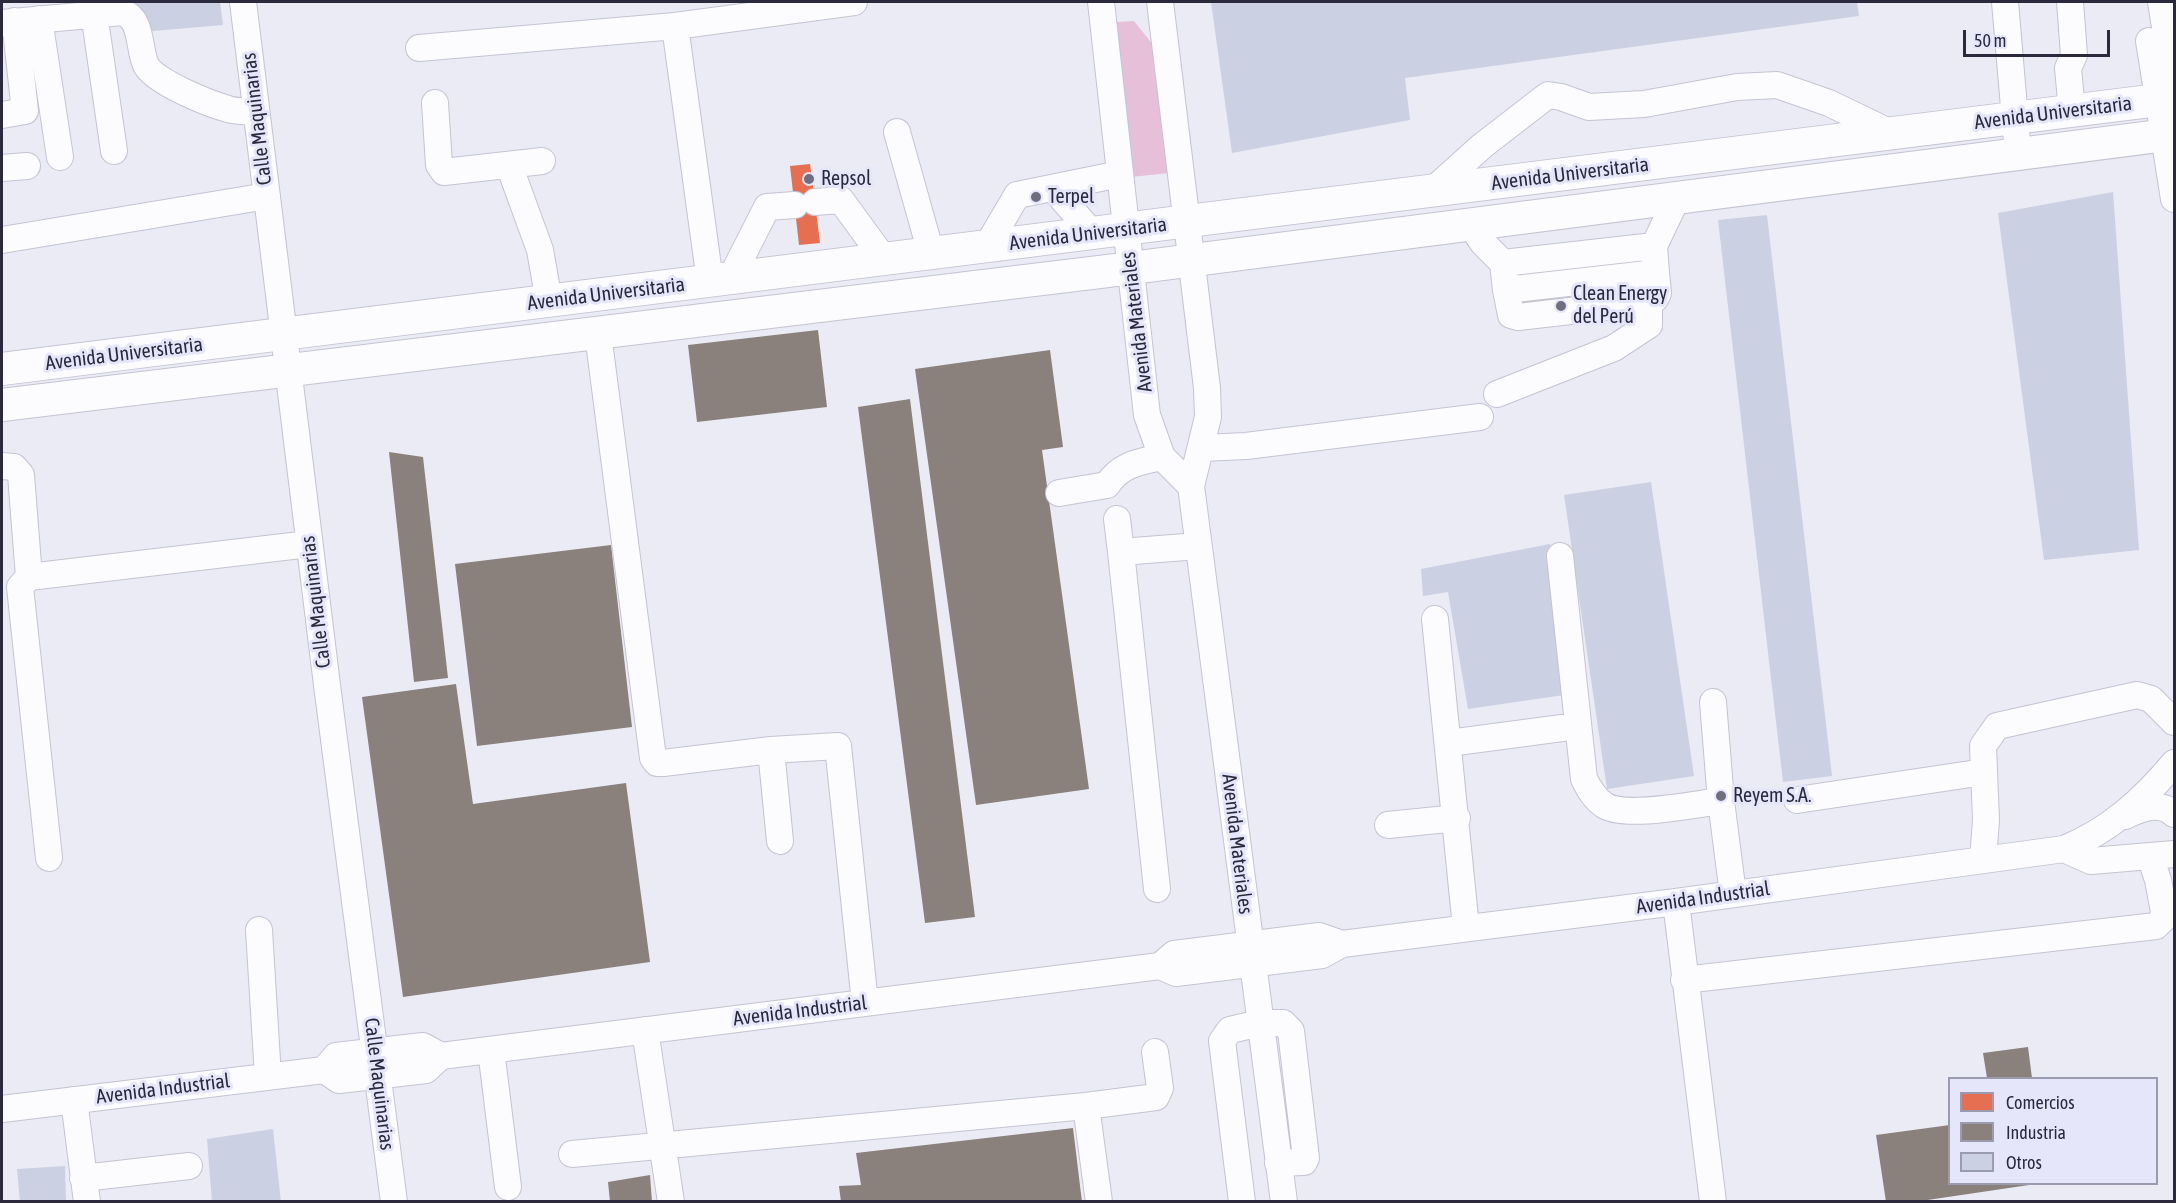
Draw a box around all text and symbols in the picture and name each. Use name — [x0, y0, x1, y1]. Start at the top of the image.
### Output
scale bar — [1966, 18, 2113, 56]
text: 50 m — [1974, 30, 2006, 51]
street label: Calle Maquinarias — [237, 52, 277, 186]
street label: Avenida Universitaria — [1973, 91, 2133, 135]
street label: Avenida Universitaria — [1490, 152, 1650, 196]
place label: Repsol — [821, 167, 871, 191]
marker: Repsol — [802, 172, 816, 186]
place label: Terpel — [1048, 185, 1094, 209]
marker: Terpel — [1029, 190, 1043, 204]
street label: Avenida Universitaria — [1008, 212, 1168, 256]
street label: Avenida Materiales — [1116, 251, 1158, 393]
street label: Avenida Universitaria — [526, 272, 686, 316]
place label: Clean Energy del Perú — [1573, 282, 1667, 329]
marker: Clean Energy del Perú — [1554, 299, 1568, 313]
street label: Avenida Universitaria — [44, 332, 204, 376]
street label: Calle Maquinarias — [296, 535, 336, 669]
street label: Avenida Materiales — [1216, 773, 1258, 915]
place label: Reyem S.A. — [1733, 784, 1811, 808]
marker: Reyem S.A. — [1714, 789, 1728, 803]
street label: Avenida Industrial — [1635, 877, 1771, 919]
street label: Avenida Industrial — [732, 991, 868, 1031]
street label: Calle Maquinarias — [359, 1017, 399, 1151]
street label: Avenida Industrial — [95, 1069, 231, 1109]
legend — [1948, 1077, 2158, 1185]
text: Comercios — [2006, 1092, 2075, 1113]
text: Industria — [2006, 1122, 2066, 1143]
text: Otros — [2006, 1152, 2042, 1173]

